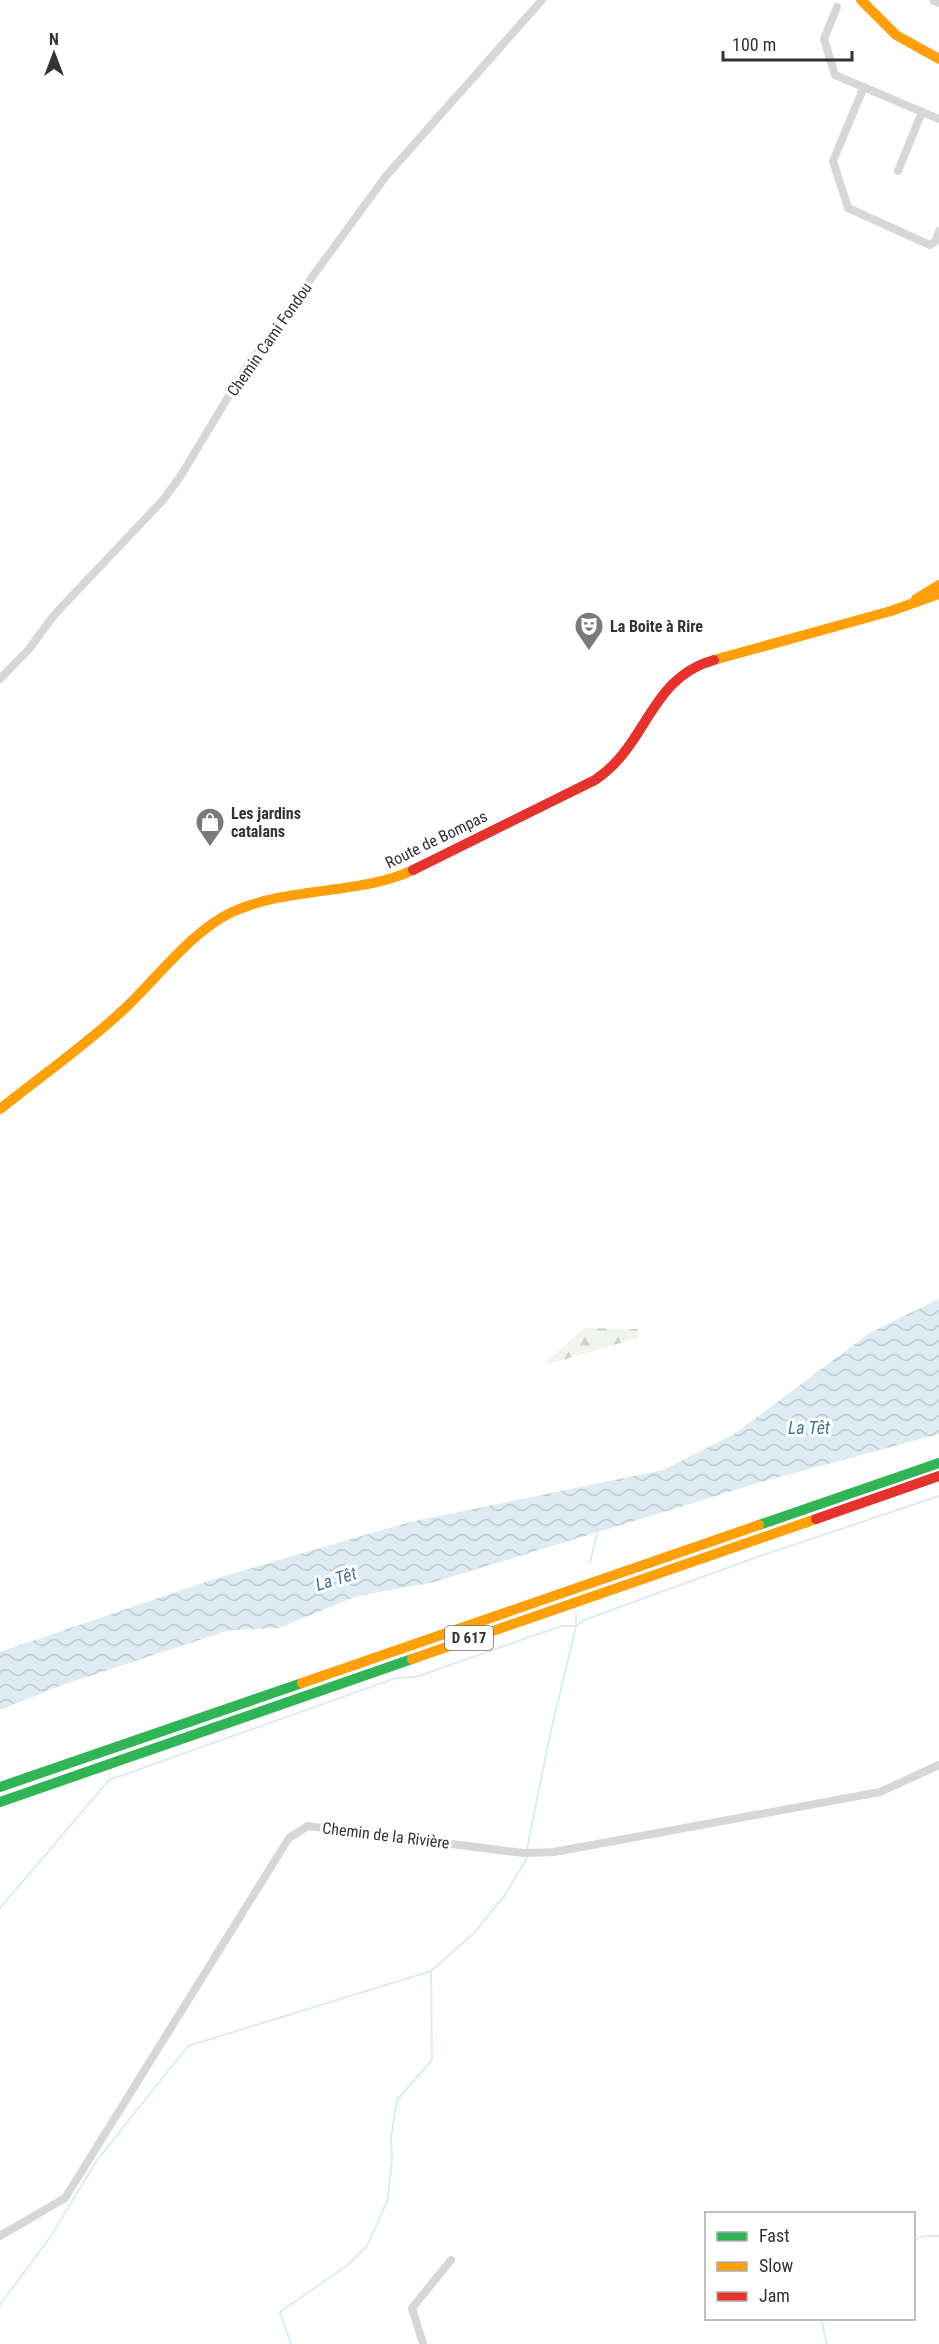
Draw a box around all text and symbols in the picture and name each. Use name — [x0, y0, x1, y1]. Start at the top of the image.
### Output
north arrow — [24, 24, 84, 84]
scale bar — [723, 24, 852, 62]
text: N — [49, 30, 59, 49]
text: 100 m — [732, 34, 776, 55]
street label: Chemin Cami Fondou — [223, 279, 316, 400]
theatre icon: La Boite à Rire — [573, 610, 605, 652]
place label: La Boite à Rire — [610, 617, 703, 636]
place label: Les jardins catalans — [231, 804, 301, 841]
shop icon: Les jardins catalans — [194, 806, 226, 848]
street label: Route de Bompas — [382, 807, 490, 872]
water label: La Têt — [788, 1417, 831, 1438]
water label: La Têt — [313, 1562, 360, 1595]
road number: D 617 — [445, 1626, 493, 1650]
street label: Chemin de la Rivière — [321, 1818, 451, 1853]
legend — [705, 2212, 915, 2320]
text: Fast — [759, 2225, 790, 2246]
text: Slow — [759, 2255, 794, 2276]
text: Jam — [759, 2285, 790, 2306]

